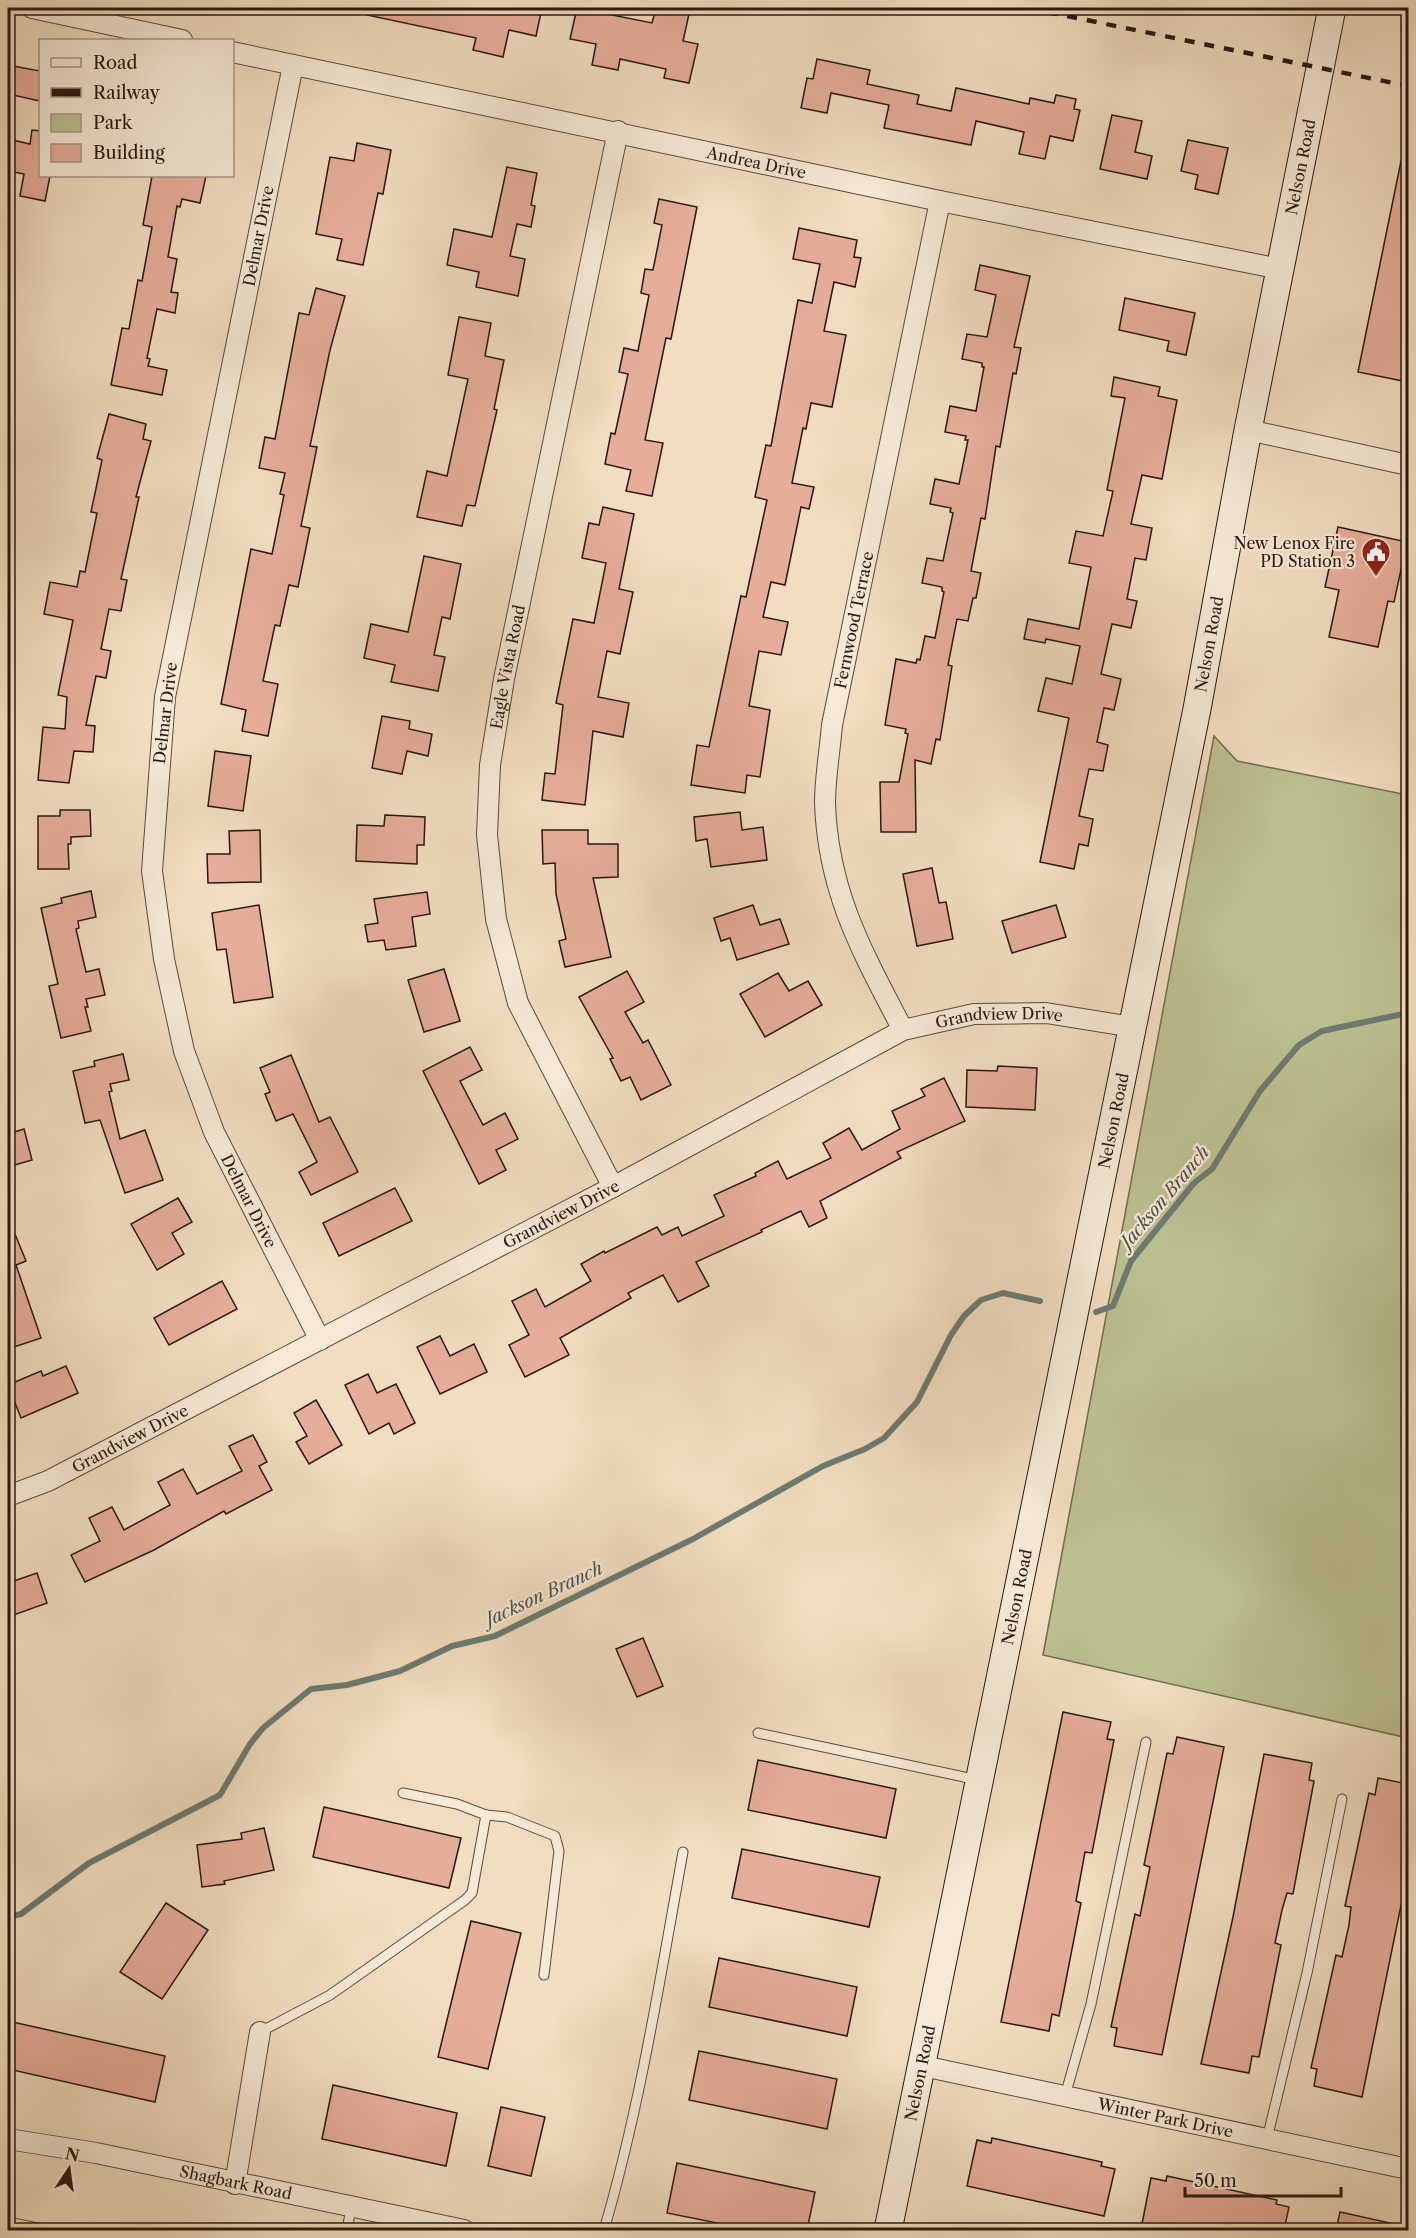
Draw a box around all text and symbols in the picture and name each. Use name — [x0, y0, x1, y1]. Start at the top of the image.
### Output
legend — [39, 39, 234, 177]
text: Road — [93, 52, 138, 74]
text: Railway — [93, 82, 161, 104]
text: Park — [93, 112, 134, 134]
street label: Nelson Road — [1281, 117, 1320, 216]
text: Building — [93, 142, 165, 164]
street label: Andrea Drive — [704, 142, 808, 183]
street label: Delmar Drive — [238, 184, 278, 288]
place label: New Lenox Fire PD Station 3 — [1234, 533, 1355, 571]
public building icon: New Lenox Fire PD Station 3 — [1360, 536, 1392, 578]
street label: Fernwood Terrace — [830, 550, 878, 690]
street label: Nelson Road — [1190, 594, 1227, 694]
street label: Eagle Vista Road — [486, 603, 529, 731]
street label: Delmar Drive — [149, 661, 181, 765]
street label: Grandview Drive — [933, 1003, 1064, 1032]
street label: Nelson Road — [1094, 1071, 1133, 1170]
water label: Jackson Branch — [1113, 1141, 1214, 1256]
street label: Delmar Drive — [217, 1151, 281, 1251]
street label: Grandview Drive — [499, 1176, 623, 1253]
street label: Grandview Drive — [68, 1400, 191, 1477]
street label: Nelson Road — [997, 1547, 1036, 1647]
water label: Jackson Branch — [477, 1557, 606, 1633]
street label: Nelson Road — [900, 2023, 939, 2123]
street label: Winter Park Drive — [1095, 2093, 1235, 2142]
north arrow — [39, 2139, 99, 2199]
text: N — [63, 2143, 81, 2166]
scale bar — [1185, 2160, 1341, 2198]
street label: Shagbark Road — [178, 2161, 294, 2204]
text: 50 m — [1194, 2170, 1237, 2192]

